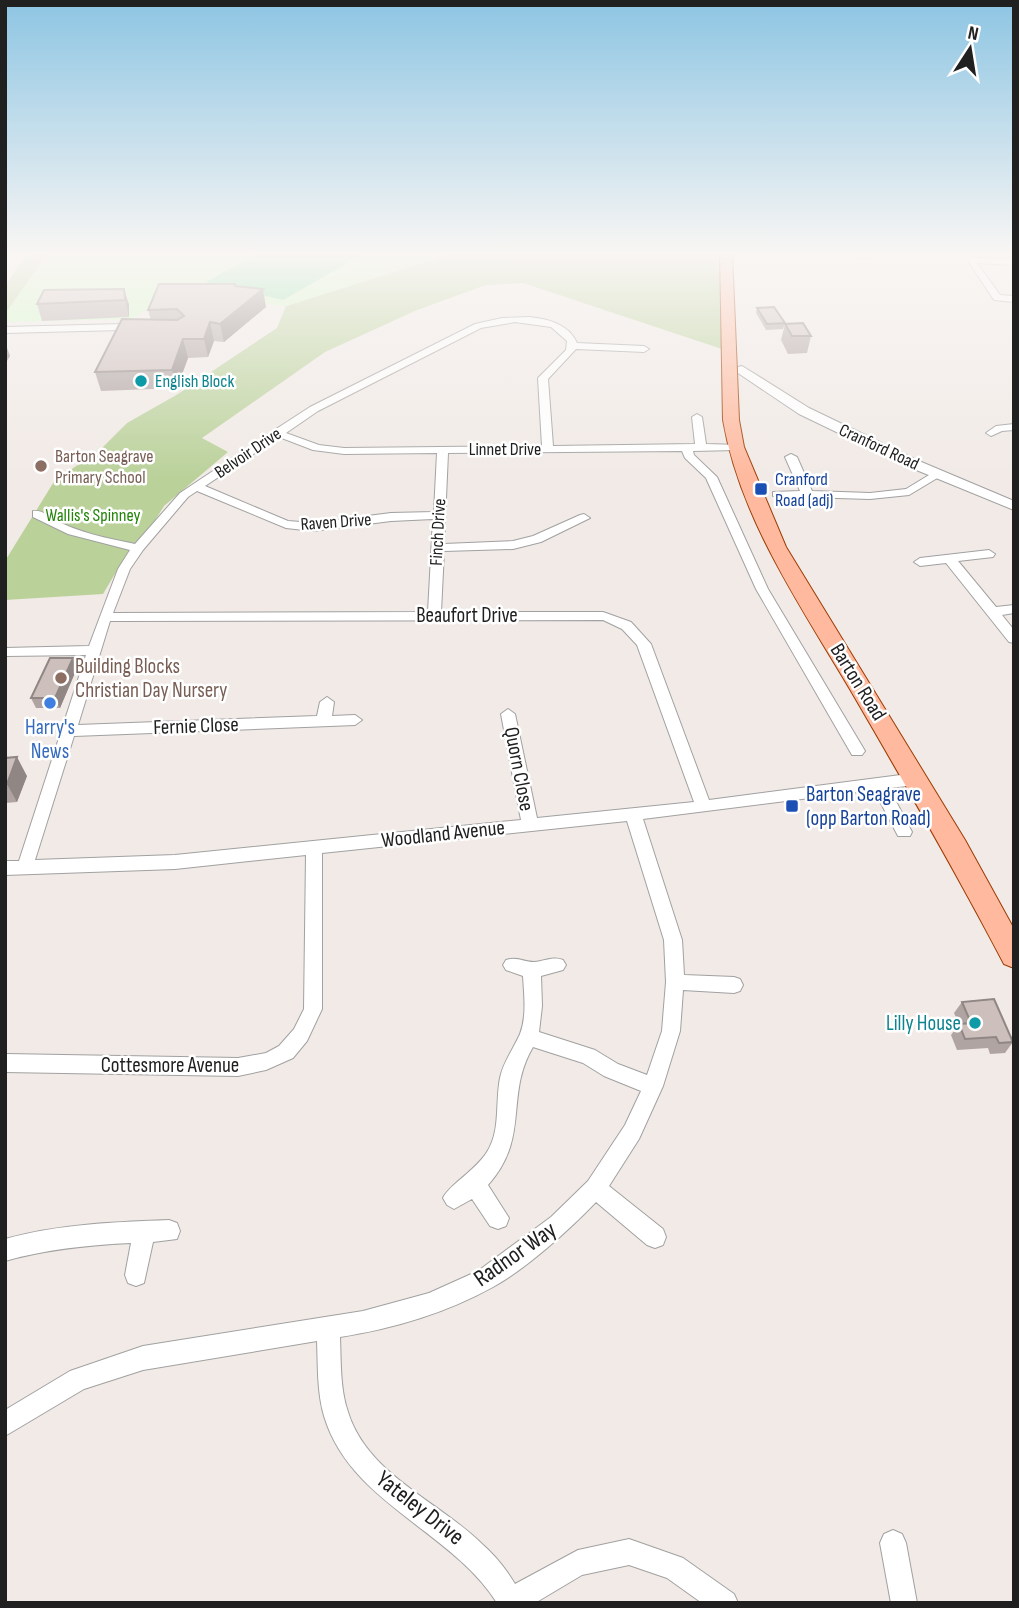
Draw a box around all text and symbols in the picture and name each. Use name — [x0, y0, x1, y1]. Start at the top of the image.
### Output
north arrow — [935, 14, 1005, 84]
text: N — [966, 22, 981, 46]
place label: English Block — [155, 371, 234, 392]
marker: English Block — [133, 373, 149, 389]
street label: Cranford Road — [836, 419, 922, 475]
street label: Belvoir Drive — [211, 423, 285, 483]
street label: Linnet Drive — [469, 439, 541, 460]
place label: Barton Seagrave Primary School — [55, 446, 154, 488]
marker: Barton Seagrave Primary School — [33, 458, 49, 474]
place label: Cranford Road (adj) — [775, 469, 833, 511]
marker: Cranford Road (adj) — [753, 481, 769, 497]
street label: Finch Drive — [426, 498, 450, 566]
park label: Wallis's Spinney — [45, 505, 141, 526]
street label: Raven Drive — [300, 509, 372, 535]
street label: Beaufort Drive — [416, 603, 518, 628]
street label: Barton Road — [825, 639, 891, 725]
place label: Building Blocks Christian Day Nursery — [75, 654, 227, 703]
marker: Building Blocks Christian Day Nursery — [53, 670, 69, 686]
marker: Harry's News — [42, 695, 58, 711]
street label: Fernie Close — [153, 712, 239, 740]
place label: Harry's News — [25, 715, 75, 764]
street label: Quorn Close — [499, 725, 539, 813]
place label: Barton Seagrave (opp Barton Road) — [806, 782, 931, 831]
marker: Barton Seagrave (opp Barton Road) — [784, 798, 800, 814]
street label: Woodland Avenue — [380, 815, 506, 853]
place label: Lilly House — [886, 1011, 961, 1036]
marker: Lilly House — [967, 1015, 983, 1031]
street label: Cottesmore Avenue — [101, 1053, 239, 1078]
street label: Radnor Way — [468, 1215, 562, 1293]
street label: Yateley Drive — [370, 1465, 470, 1551]

